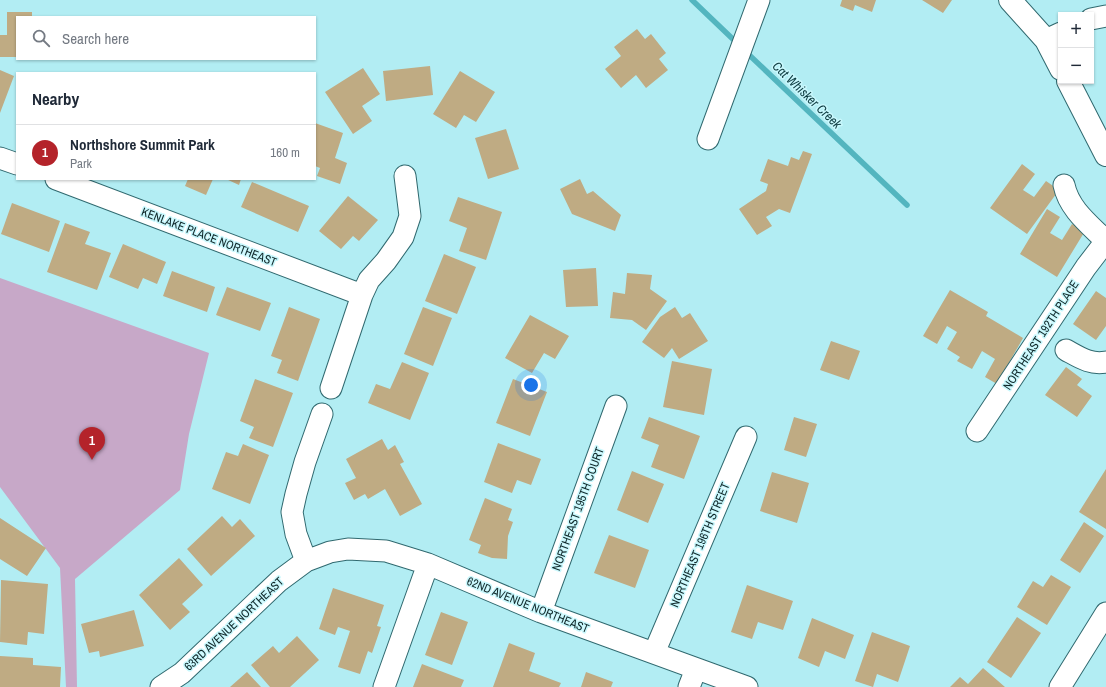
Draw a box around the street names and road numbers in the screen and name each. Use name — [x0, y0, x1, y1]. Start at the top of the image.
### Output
street label: KENLAKE PLACE NORTHEAST — [139, 204, 279, 270]
street label: NORTHEAST 192TH PLACE — [1000, 277, 1082, 393]
street label: NORTHEAST 195TH COURT — [548, 445, 608, 573]
street label: NORTHEAST 196TH STREET — [666, 480, 734, 610]
street label: 62ND AVENUE NORTHEAST — [465, 573, 591, 637]
street label: 63RD AVENUE NORTHEAST — [181, 574, 287, 674]

